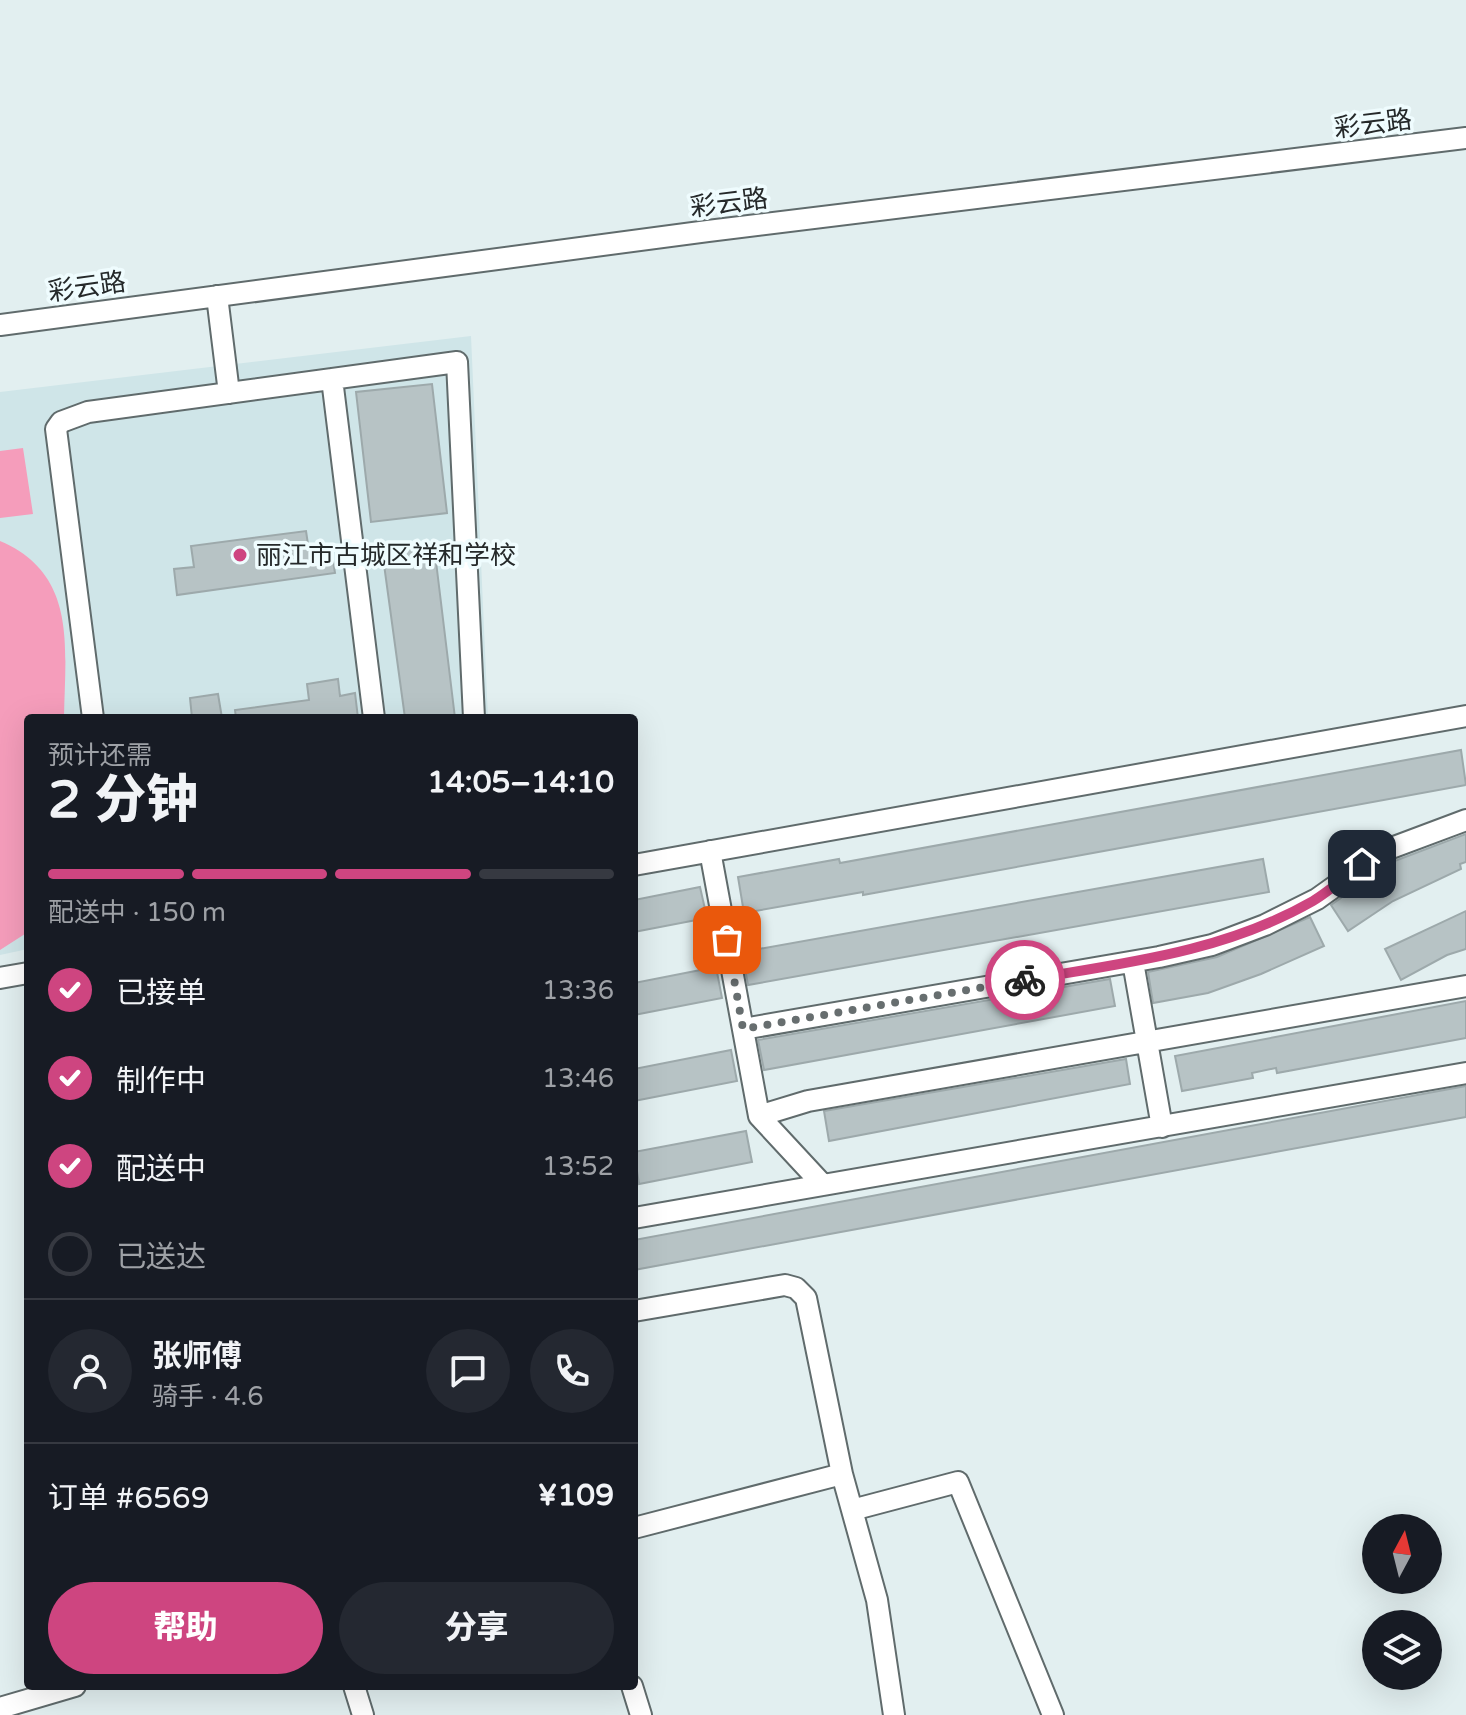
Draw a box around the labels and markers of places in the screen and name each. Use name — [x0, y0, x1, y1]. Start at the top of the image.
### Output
place label: 丽江市古城区祥和学校 — [256, 540, 516, 571]
marker: 丽江市古城区祥和学校 — [231, 546, 249, 564]
pin — [1328, 830, 1396, 898]
pin — [693, 906, 761, 974]

